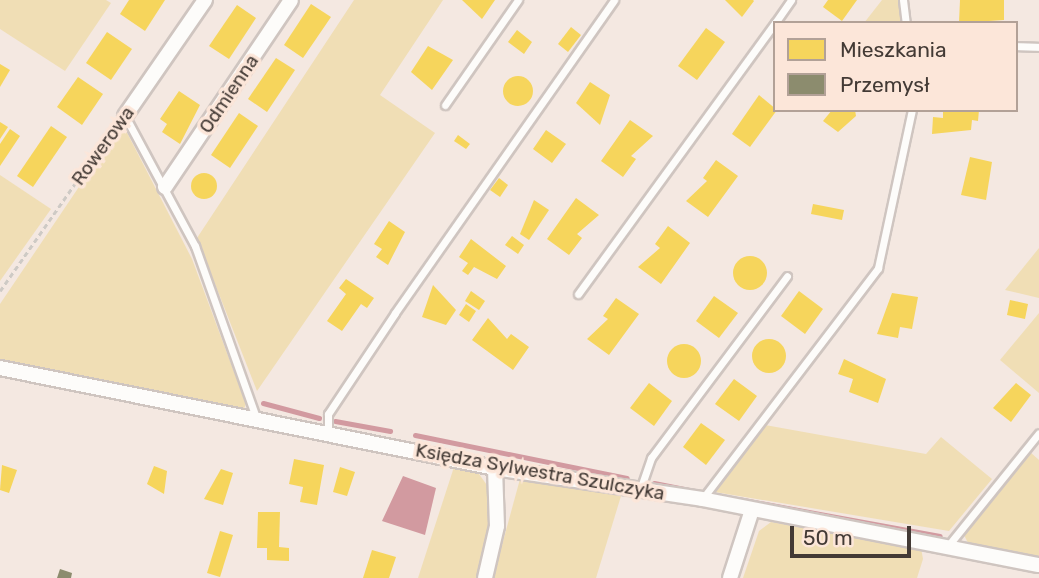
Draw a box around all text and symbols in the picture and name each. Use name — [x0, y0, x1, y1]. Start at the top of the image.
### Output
legend — [773, 21, 1018, 112]
text: Mieszkania — [840, 37, 947, 62]
street label: Odmienna — [194, 50, 264, 138]
text: Przemysł — [840, 72, 930, 97]
street label: Rowerowa — [67, 102, 139, 190]
street label: Księdza Sylwestra Szulczyka — [414, 439, 666, 505]
scale bar — [794, 512, 915, 556]
text: 50 m — [803, 525, 853, 550]

